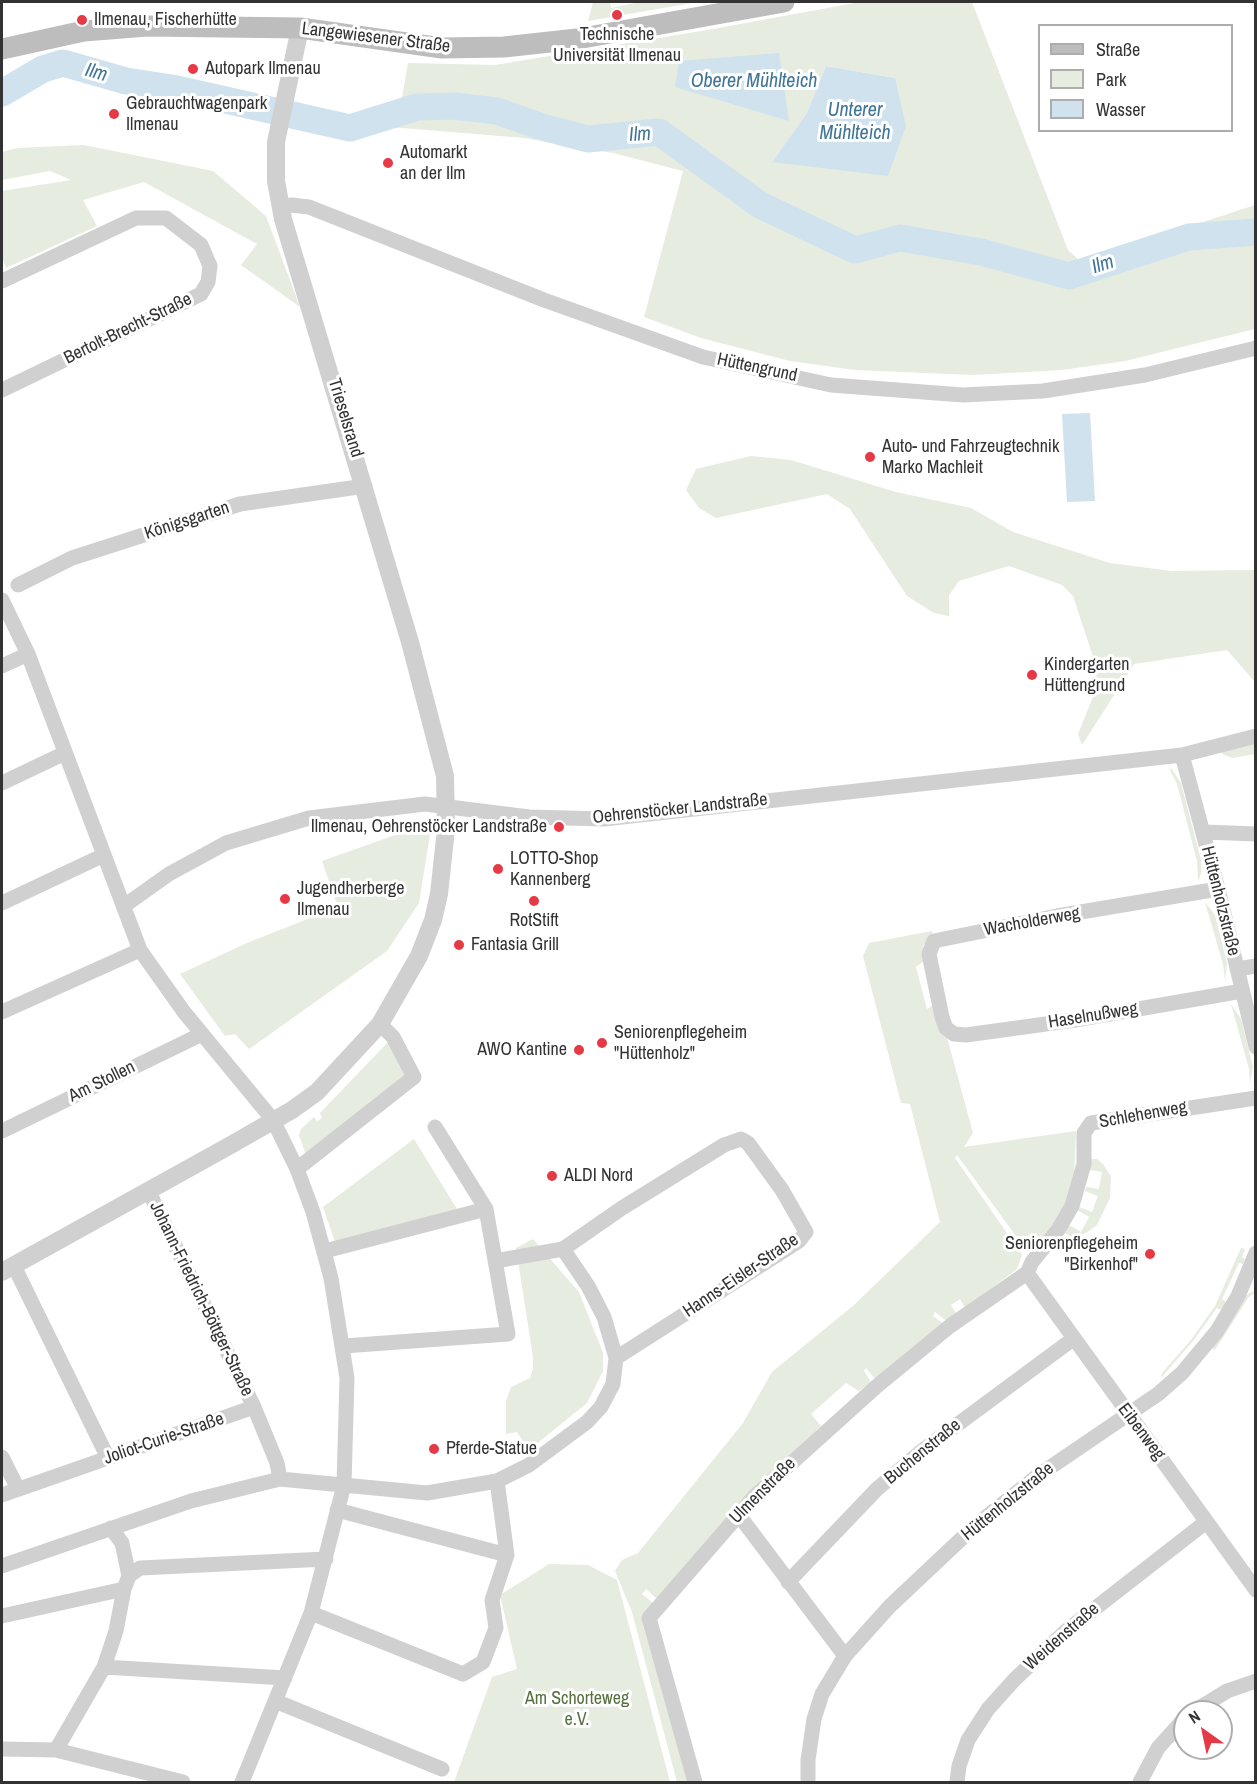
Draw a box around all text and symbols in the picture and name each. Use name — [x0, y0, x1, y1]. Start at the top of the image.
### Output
marker: Technische Universität Ilmenau — [610, 8, 624, 22]
place label: Ilmenau, Fischerhütte — [94, 9, 237, 31]
marker: Ilmenau, Fischerhütte — [75, 13, 89, 27]
street label: Langewiesener Straße — [301, 18, 451, 58]
place label: Technische Universität Ilmenau — [553, 24, 681, 66]
legend — [1038, 24, 1233, 132]
text: Straße — [1096, 37, 1140, 62]
water label: Ilm — [82, 58, 110, 88]
place label: Autopark Ilmenau — [205, 58, 321, 80]
marker: Autopark Ilmenau — [186, 62, 200, 76]
text: Park — [1096, 67, 1126, 92]
water label: Oberer Mühlteich — [691, 70, 817, 94]
place label: Gebrauchtwagenpark Ilmenau — [126, 93, 267, 136]
text: Wasser — [1096, 97, 1145, 122]
water label: Unterer Mühlteich — [819, 99, 891, 146]
marker: Gebrauchtwagenpark Ilmenau — [107, 107, 121, 121]
water label: Ilm — [628, 122, 652, 148]
place label: Automarkt an der Ilm — [400, 142, 467, 184]
marker: Automarkt an der Ilm — [381, 156, 395, 170]
water label: Ilm — [1089, 250, 1117, 280]
street label: Bertolt-Brecht-Straße — [61, 289, 195, 369]
street label: Hüttengrund — [715, 349, 799, 387]
street label: Trieselsrand — [323, 376, 367, 460]
place label: Auto- und Fahrzeugtechnik Marko Machleit — [882, 436, 1059, 478]
marker: Auto- und Fahrzeugtechnik Marko Machleit — [863, 450, 877, 464]
street label: Königsgarten — [142, 497, 232, 545]
place label: Kindergarten Hüttengrund — [1044, 654, 1129, 696]
marker: Kindergarten Hüttengrund — [1025, 668, 1039, 682]
street label: Oehrenstöcker Landstraße — [592, 789, 768, 829]
place label: Ilmenau, Oehrenstöcker Landstraße — [311, 816, 547, 838]
marker: Ilmenau, Oehrenstöcker Landstraße — [552, 820, 566, 834]
street label: Hüttenholzstraße — [1196, 844, 1244, 958]
place label: LOTTO-Shop Kannenberg — [510, 848, 598, 890]
marker: LOTTO-Shop Kannenberg — [491, 862, 505, 876]
place label: Jugendherberge Ilmenau — [297, 878, 404, 920]
marker: Jugendherberge Ilmenau — [278, 892, 292, 906]
marker: RotStift — [527, 894, 541, 908]
street label: Wacholderweg — [982, 903, 1082, 941]
place label: RotStift — [509, 910, 559, 932]
place label: Fantasia Grill — [471, 934, 559, 956]
marker: Fantasia Grill — [452, 938, 466, 952]
street label: Haselnußweg — [1047, 998, 1139, 1034]
place label: Seniorenpflegeheim "Hüttenholz" — [614, 1022, 747, 1064]
marker: Seniorenpflegeheim "Hüttenholz" — [595, 1036, 609, 1050]
place label: AWO Kantine — [477, 1039, 567, 1061]
marker: AWO Kantine — [572, 1043, 586, 1057]
street label: Am Stollen — [65, 1057, 139, 1107]
street label: Schlehenweg — [1097, 1097, 1189, 1133]
place label: ALDI Nord — [564, 1165, 633, 1187]
marker: ALDI Nord — [545, 1169, 559, 1183]
street label: Johann-Friedrich-Böttger-Straße — [144, 1198, 258, 1400]
street label: Hanns-Eisler-Straße — [679, 1229, 803, 1323]
place label: Seniorenpflegeheim "Birkenhof" — [1005, 1233, 1138, 1276]
marker: Seniorenpflegeheim "Birkenhof" — [1143, 1247, 1157, 1261]
street label: Eibenweg — [1113, 1399, 1169, 1465]
street label: Joliot-Curie-Straße — [101, 1408, 227, 1470]
street label: Buchenstraße — [880, 1415, 966, 1489]
place label: Pferde-Statue — [446, 1438, 537, 1460]
marker: Pferde-Statue — [427, 1442, 441, 1456]
street label: Ulmenstraße — [725, 1453, 801, 1529]
street label: Hüttenholzstraße — [958, 1458, 1058, 1546]
street label: Weidenstraße — [1020, 1599, 1104, 1675]
park label: Am Schorteweg e.V. — [525, 1688, 629, 1730]
north arrow — [1173, 1700, 1233, 1760]
text: N — [1184, 1705, 1204, 1728]

